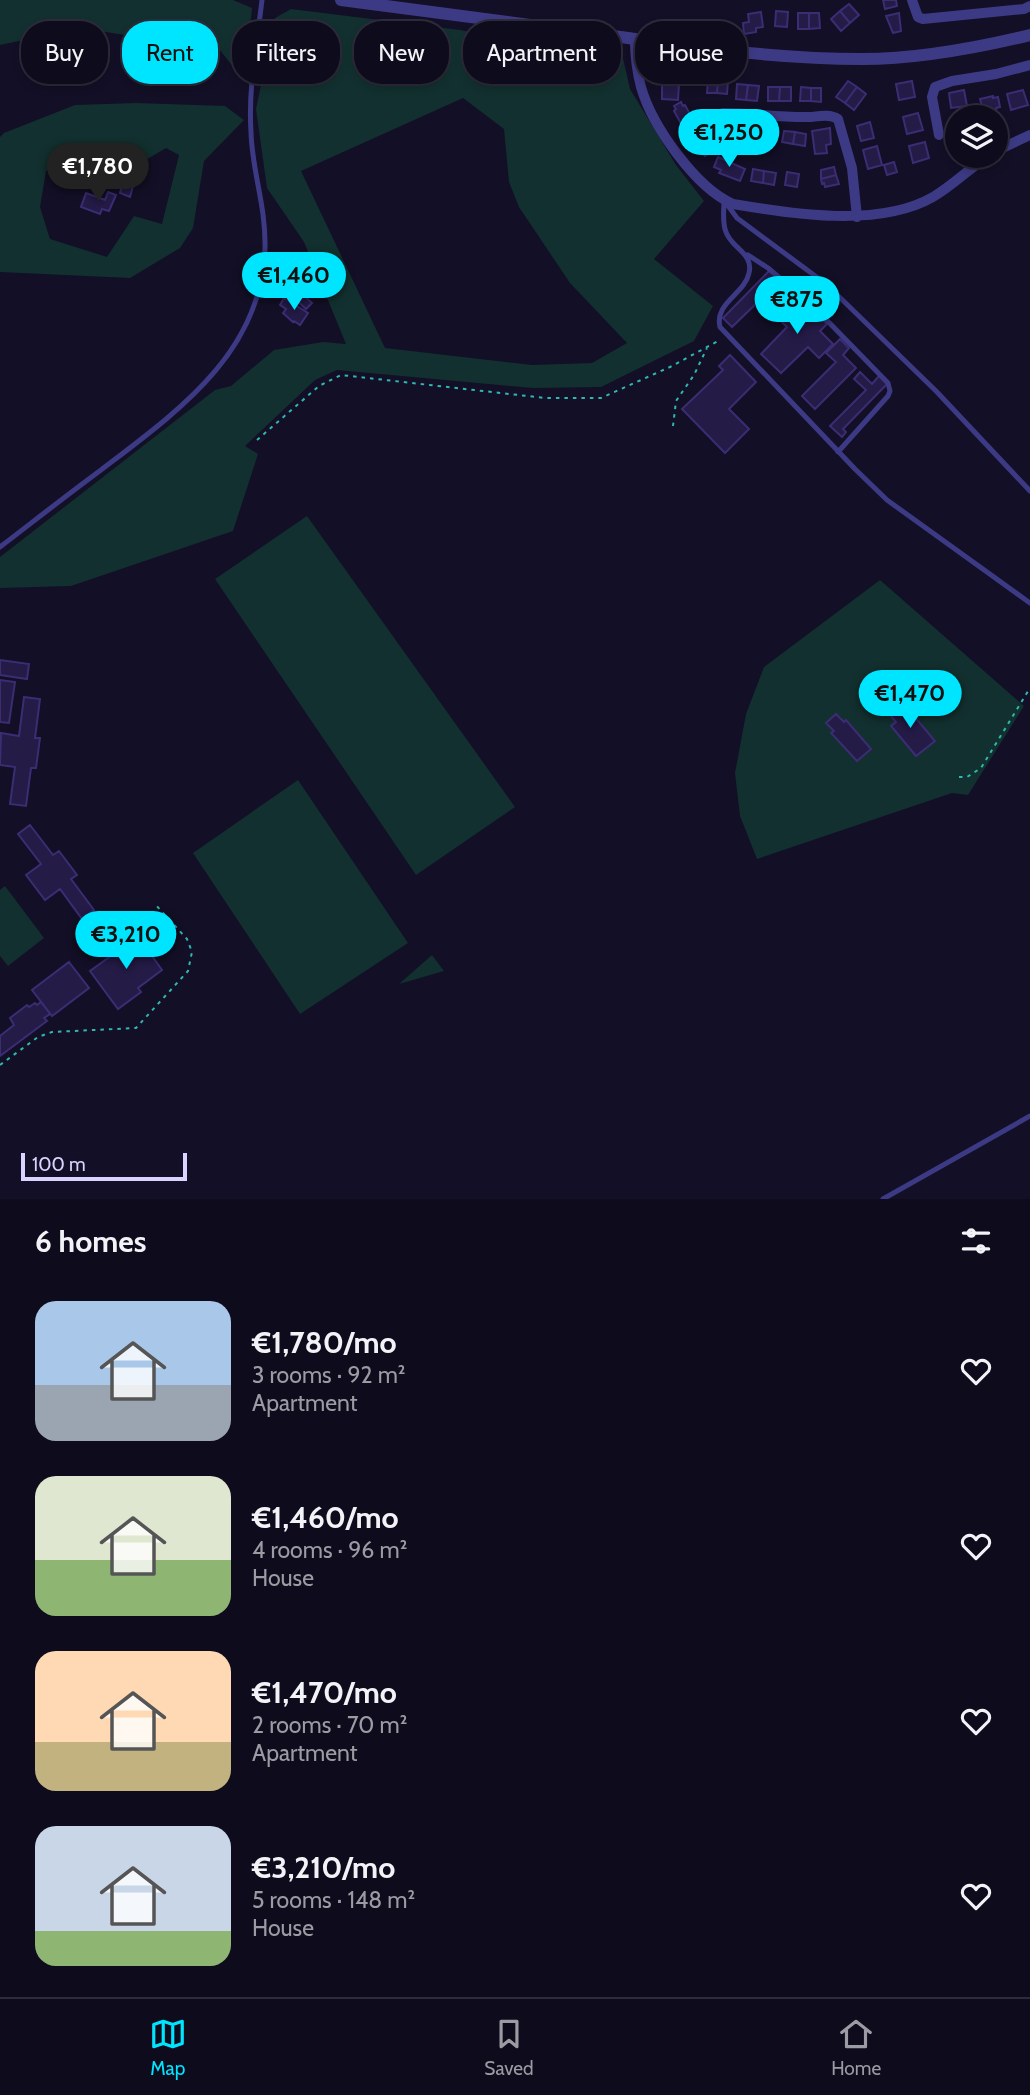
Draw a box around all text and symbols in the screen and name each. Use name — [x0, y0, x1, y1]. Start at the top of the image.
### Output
chip: Buy — [21, 21, 108, 84]
chip: Rent — [122, 21, 218, 84]
chip: Filters — [232, 21, 340, 84]
chip: New — [354, 21, 449, 84]
chip: Apartment — [463, 21, 621, 84]
chip: House — [635, 21, 747, 84]
map controls — [945, 105, 1008, 168]
button: layers — [945, 105, 1008, 168]
pin: €1,250 — [672, 110, 786, 169]
text: €1,250 — [694, 118, 764, 146]
pin: €1,780 — [41, 144, 155, 203]
text: €1,780 — [63, 152, 133, 180]
pin: €1,460 — [237, 252, 351, 312]
text: €1,460 — [258, 261, 330, 289]
pin: €875 — [756, 276, 838, 336]
text: €875 — [771, 285, 823, 313]
pin: €1,470 — [853, 670, 967, 730]
text: €1,470 — [875, 679, 945, 707]
pin: €3,210 — [69, 912, 183, 971]
text: €3,210 — [91, 920, 161, 948]
scale bar — [21, 1150, 187, 1182]
text: 100 m — [32, 1153, 86, 1176]
icon: filters — [957, 1222, 995, 1260]
text: 6 homes — [35, 1223, 146, 1260]
text: €1,780/mo — [252, 1324, 397, 1361]
icon: home — [91, 1329, 175, 1413]
icon: heart — [957, 1352, 995, 1390]
text: 3 rooms · 92 m² — [252, 1361, 406, 1389]
text: Apartment — [252, 1389, 357, 1417]
text: €1,460/mo — [252, 1499, 399, 1536]
icon: home — [91, 1504, 175, 1588]
icon: heart — [957, 1527, 995, 1565]
text: 4 rooms · 96 m² — [252, 1536, 407, 1564]
text: House — [252, 1564, 314, 1592]
text: €1,470/mo — [252, 1674, 397, 1711]
icon: home — [91, 1679, 175, 1763]
icon: heart — [957, 1702, 995, 1740]
text: 2 rooms · 70 m² — [252, 1711, 407, 1739]
text: Apartment — [252, 1739, 357, 1767]
text: €3,210/mo — [252, 1849, 395, 1886]
icon: home — [91, 1854, 175, 1938]
icon: heart — [957, 1877, 995, 1915]
text: 5 rooms · 148 m² — [252, 1886, 415, 1914]
text: House — [252, 1914, 314, 1942]
tab: Map — [149, 2015, 187, 2080]
tab: Saved — [484, 2015, 534, 2080]
tab: Home — [831, 2015, 881, 2080]

